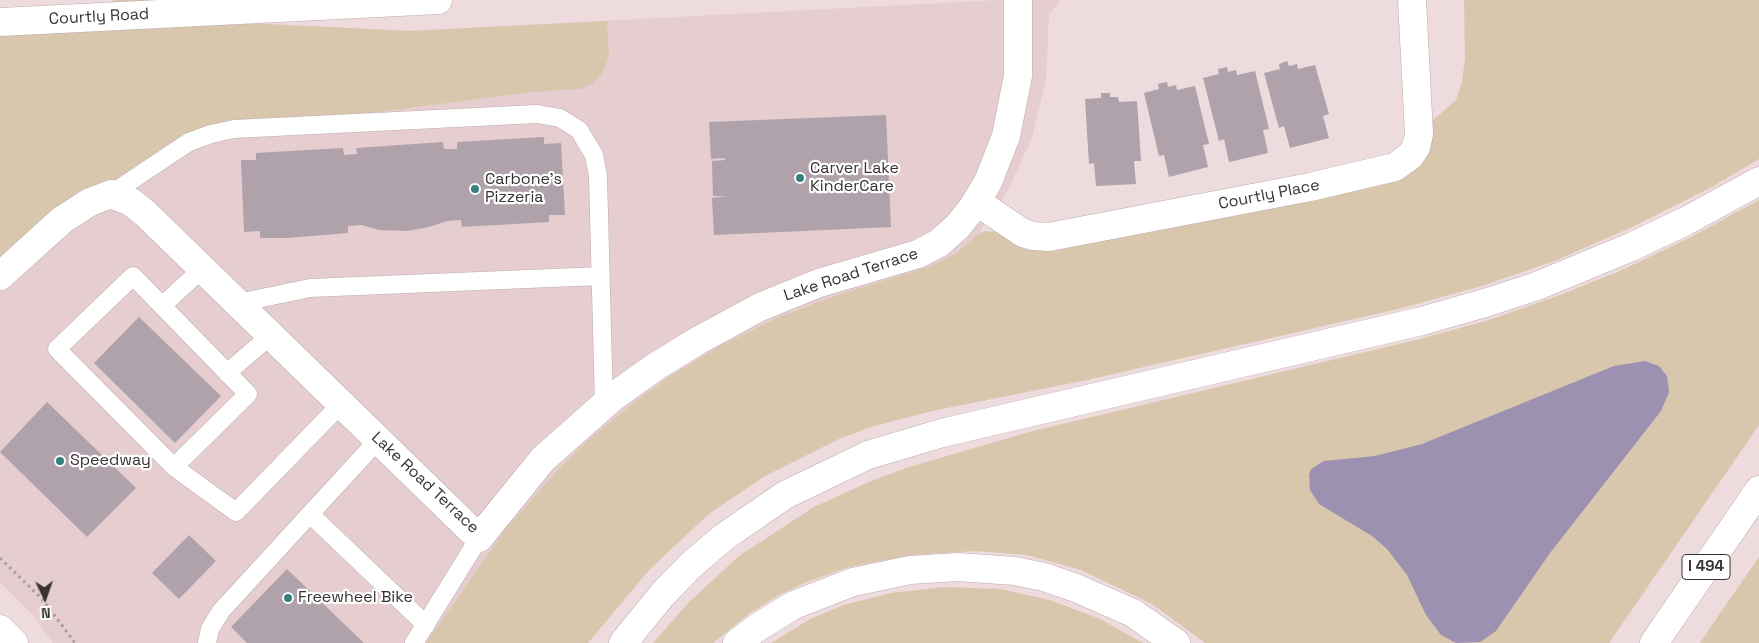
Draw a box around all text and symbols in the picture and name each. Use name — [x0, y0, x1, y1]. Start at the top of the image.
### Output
street label: Courtly Road — [48, 5, 150, 29]
place label: Carver Lake KinderCare — [810, 159, 899, 197]
place label: Carbone's Pizzeria — [485, 170, 562, 208]
marker: Carver Lake KinderCare — [794, 172, 806, 184]
street label: Courtly Place — [1217, 176, 1321, 214]
marker: Carbone's Pizzeria — [469, 183, 481, 195]
street label: Lake Road Terrace — [781, 244, 921, 306]
street label: Lake Road Terrace — [367, 428, 483, 538]
place label: Speedway — [70, 451, 151, 471]
marker: Speedway — [54, 455, 66, 467]
road number: I 494 — [1682, 554, 1730, 580]
north arrow — [20, 573, 70, 623]
place label: Freewheel Bike — [298, 588, 413, 608]
marker: Freewheel Bike — [282, 592, 294, 604]
text: N — [41, 604, 51, 622]

